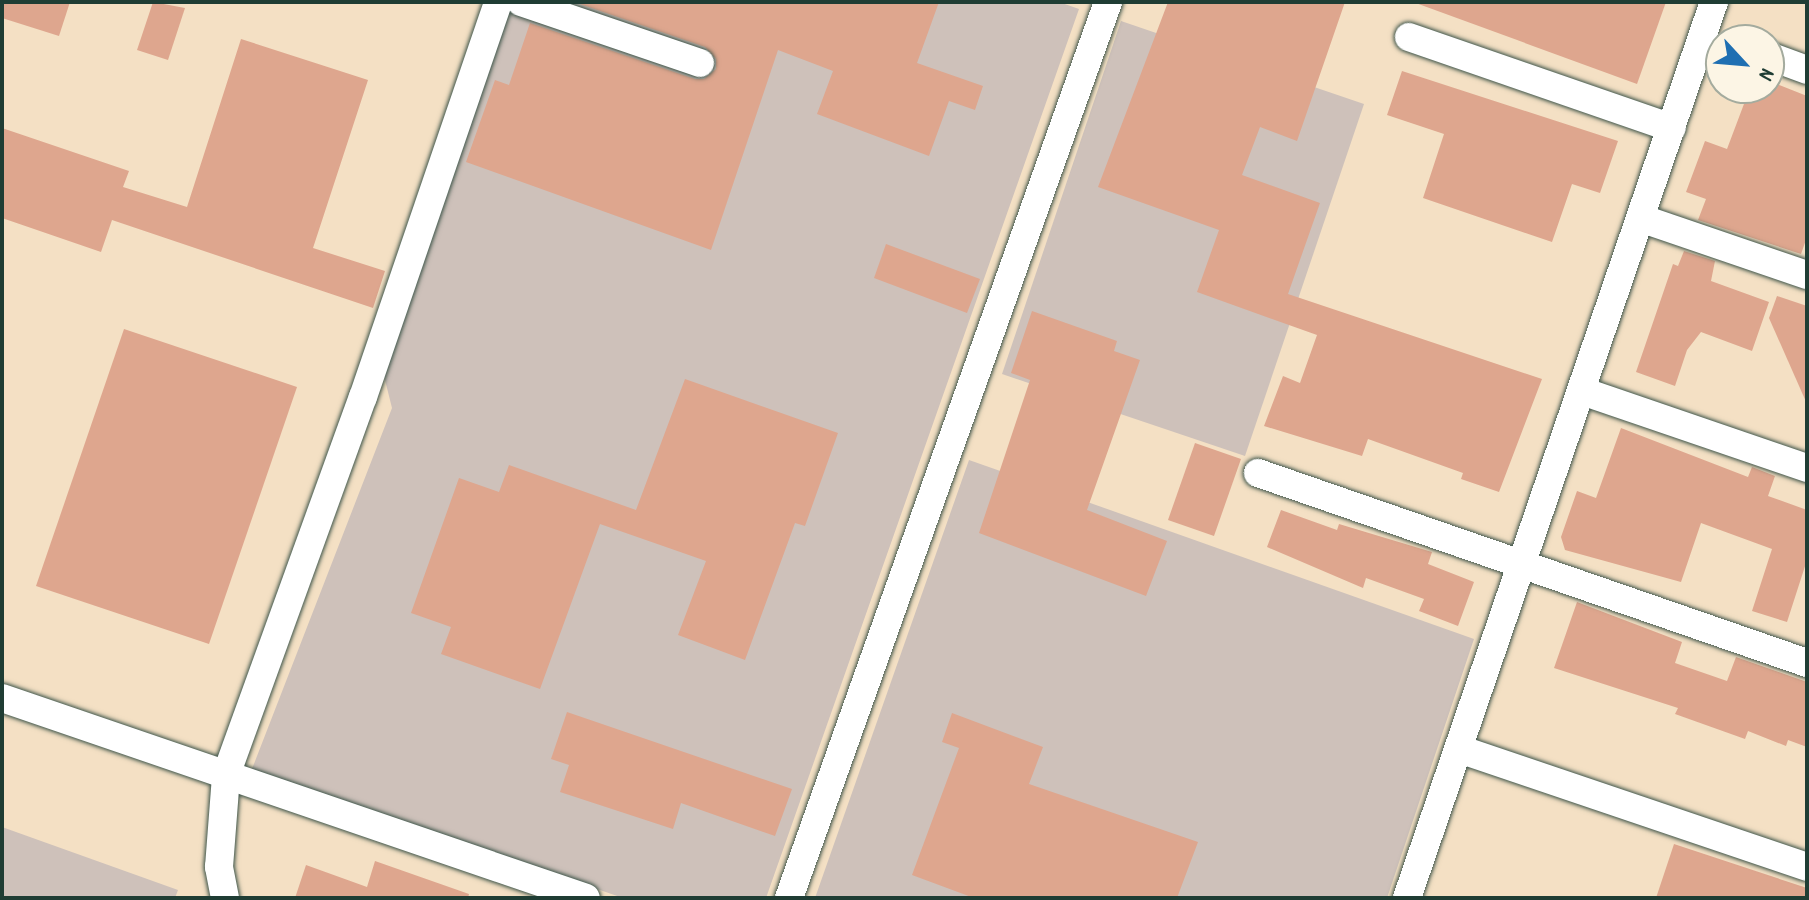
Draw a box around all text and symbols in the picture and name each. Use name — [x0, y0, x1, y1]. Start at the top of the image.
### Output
north arrow — [1705, 24, 1785, 104]
text: N — [1749, 62, 1782, 86]

